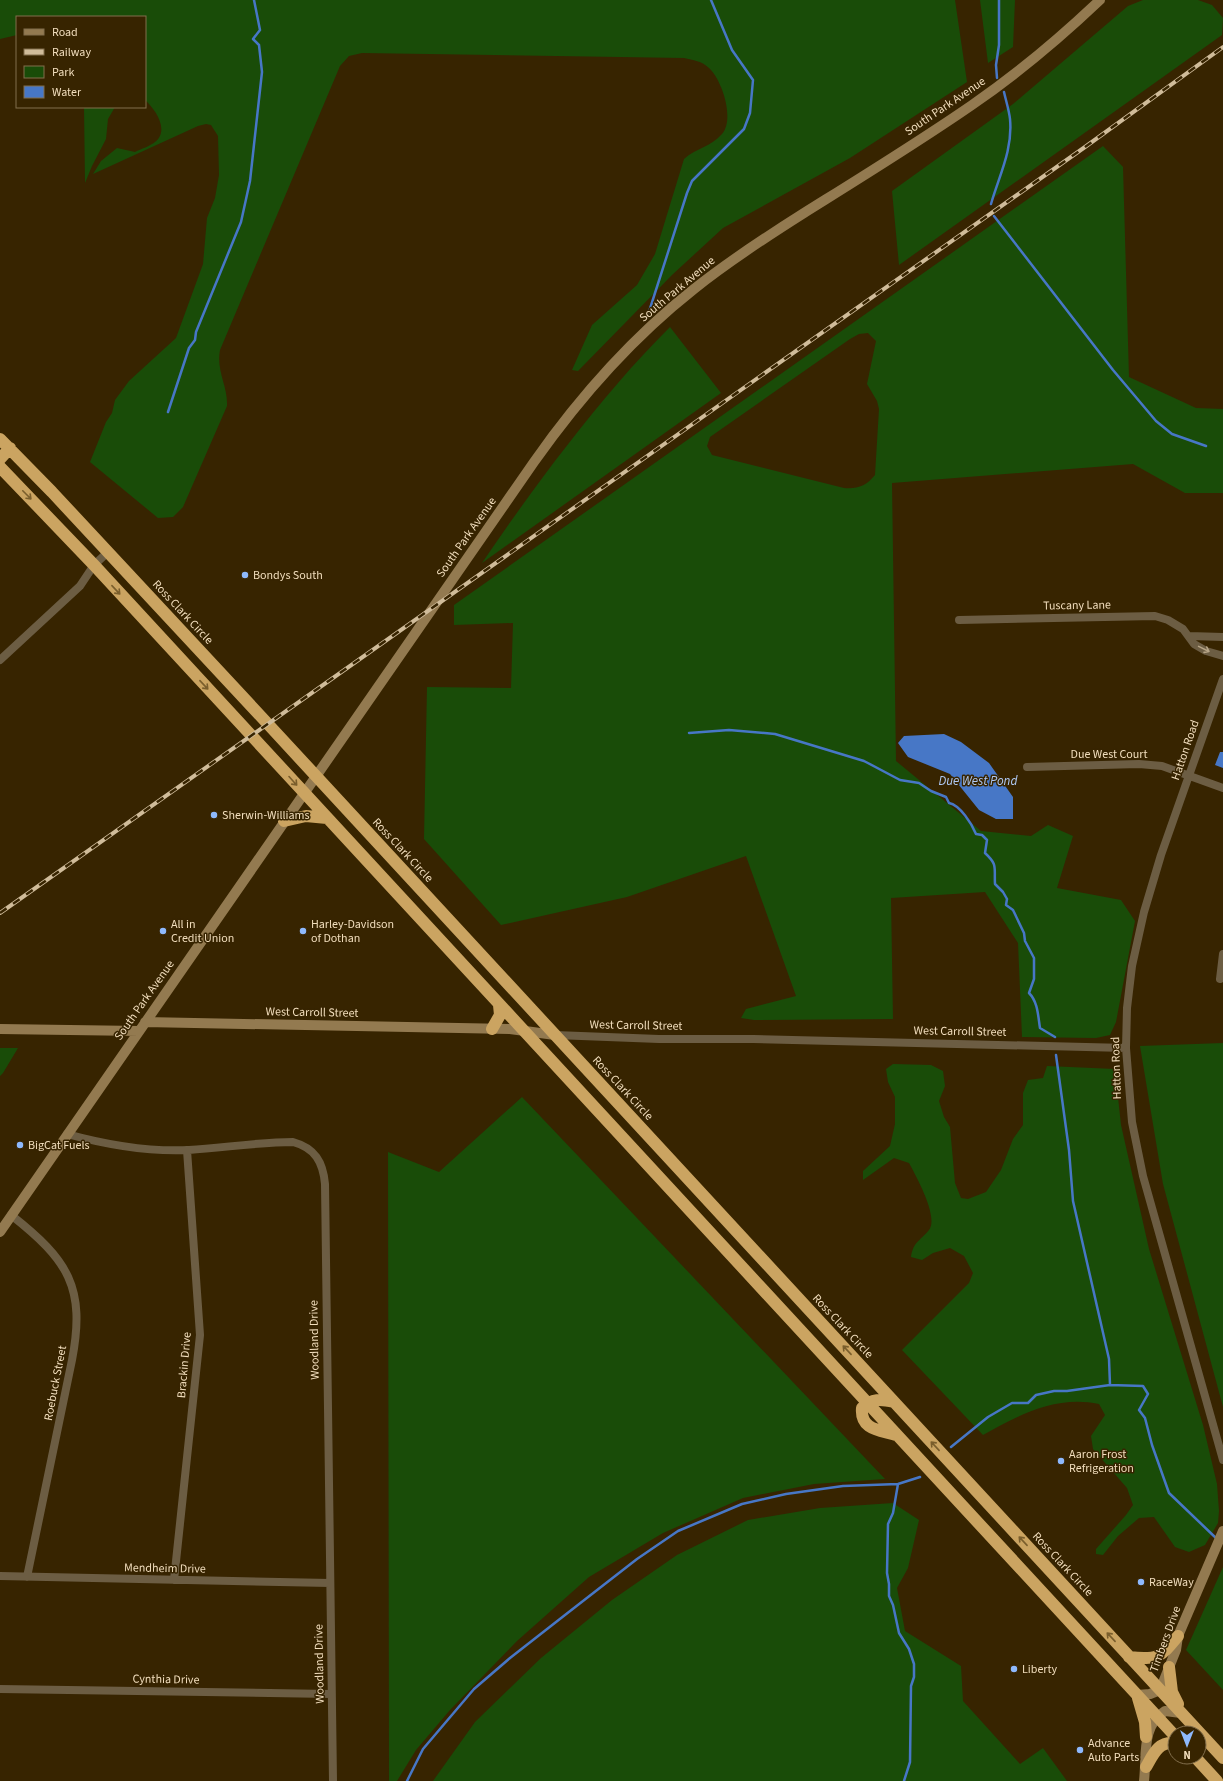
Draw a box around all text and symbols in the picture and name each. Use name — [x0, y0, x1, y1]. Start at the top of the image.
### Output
legend — [16, 16, 146, 108]
text: Road — [52, 24, 78, 41]
text: Railway — [52, 44, 91, 61]
text: Park — [52, 64, 74, 81]
street label: South Park Avenue — [901, 73, 989, 140]
text: Water — [52, 84, 82, 101]
street label: South Park Avenue — [636, 253, 719, 326]
one-way arrow — [22, 490, 32, 500]
street label: South Park Avenue — [432, 494, 500, 581]
place label: Bondys South — [253, 567, 323, 584]
marker: Bondys South — [240, 570, 250, 580]
street label: Ross Clark Circle — [148, 576, 217, 648]
one-way arrow — [112, 585, 121, 595]
street label: Tuscany Lane — [1043, 596, 1111, 615]
one-way arrow — [1198, 646, 1210, 653]
one-way arrow — [200, 680, 209, 690]
street label: Hatton Road — [1167, 718, 1204, 783]
street label: Due West Court — [1071, 746, 1148, 763]
water label: Due West Pond — [939, 772, 1018, 790]
one-way arrow — [288, 775, 297, 786]
place label: Sherwin-Williams — [222, 807, 310, 824]
marker: Sherwin-Williams — [209, 810, 219, 820]
street label: Ross Clark Circle — [368, 814, 437, 886]
place label: All in Credit Union — [171, 916, 234, 947]
place label: Harley-Davidson of Dothan — [311, 916, 394, 947]
marker: All in Credit Union — [158, 926, 168, 936]
marker: Harley-Davidson of Dothan — [298, 926, 308, 936]
street label: South Park Avenue — [110, 957, 178, 1044]
street label: West Carroll Street — [265, 1003, 359, 1022]
street label: West Carroll Street — [589, 1016, 683, 1035]
street label: West Carroll Street — [913, 1022, 1007, 1041]
street label: Hatton Road — [1107, 1036, 1126, 1100]
street label: Ross Clark Circle — [588, 1052, 657, 1124]
place label: BigCat Fuels — [28, 1137, 90, 1154]
marker: BigCat Fuels — [15, 1140, 25, 1150]
street label: Ross Clark Circle — [808, 1290, 877, 1362]
street label: Woodland Drive — [305, 1300, 324, 1380]
street label: Brackin Drive — [173, 1331, 196, 1399]
street label: Roebuck Street — [40, 1344, 71, 1422]
one-way arrow — [842, 1345, 851, 1355]
one-way arrow — [930, 1441, 939, 1451]
place label: Aaron Frost Refrigeration — [1069, 1446, 1134, 1477]
marker: Aaron Frost Refrigeration — [1056, 1456, 1066, 1466]
street label: Ross Clark Circle — [1028, 1528, 1097, 1600]
one-way arrow — [1019, 1537, 1028, 1547]
street label: Mendheim Drive — [124, 1559, 206, 1578]
place label: RaceWay — [1149, 1574, 1194, 1591]
marker: RaceWay — [1136, 1577, 1146, 1587]
street label: Timbers Drive — [1146, 1604, 1185, 1675]
street label: Woodland Drive — [310, 1624, 329, 1704]
one-way arrow — [1106, 1632, 1116, 1642]
place label: Liberty — [1022, 1661, 1058, 1678]
marker: Liberty — [1009, 1664, 1019, 1674]
street label: Cynthia Drive — [132, 1670, 200, 1689]
north arrow — [1167, 1725, 1207, 1765]
place label: Advance Auto Parts — [1088, 1735, 1139, 1766]
marker: Advance Auto Parts — [1075, 1745, 1085, 1755]
text: N — [1183, 1747, 1191, 1762]

